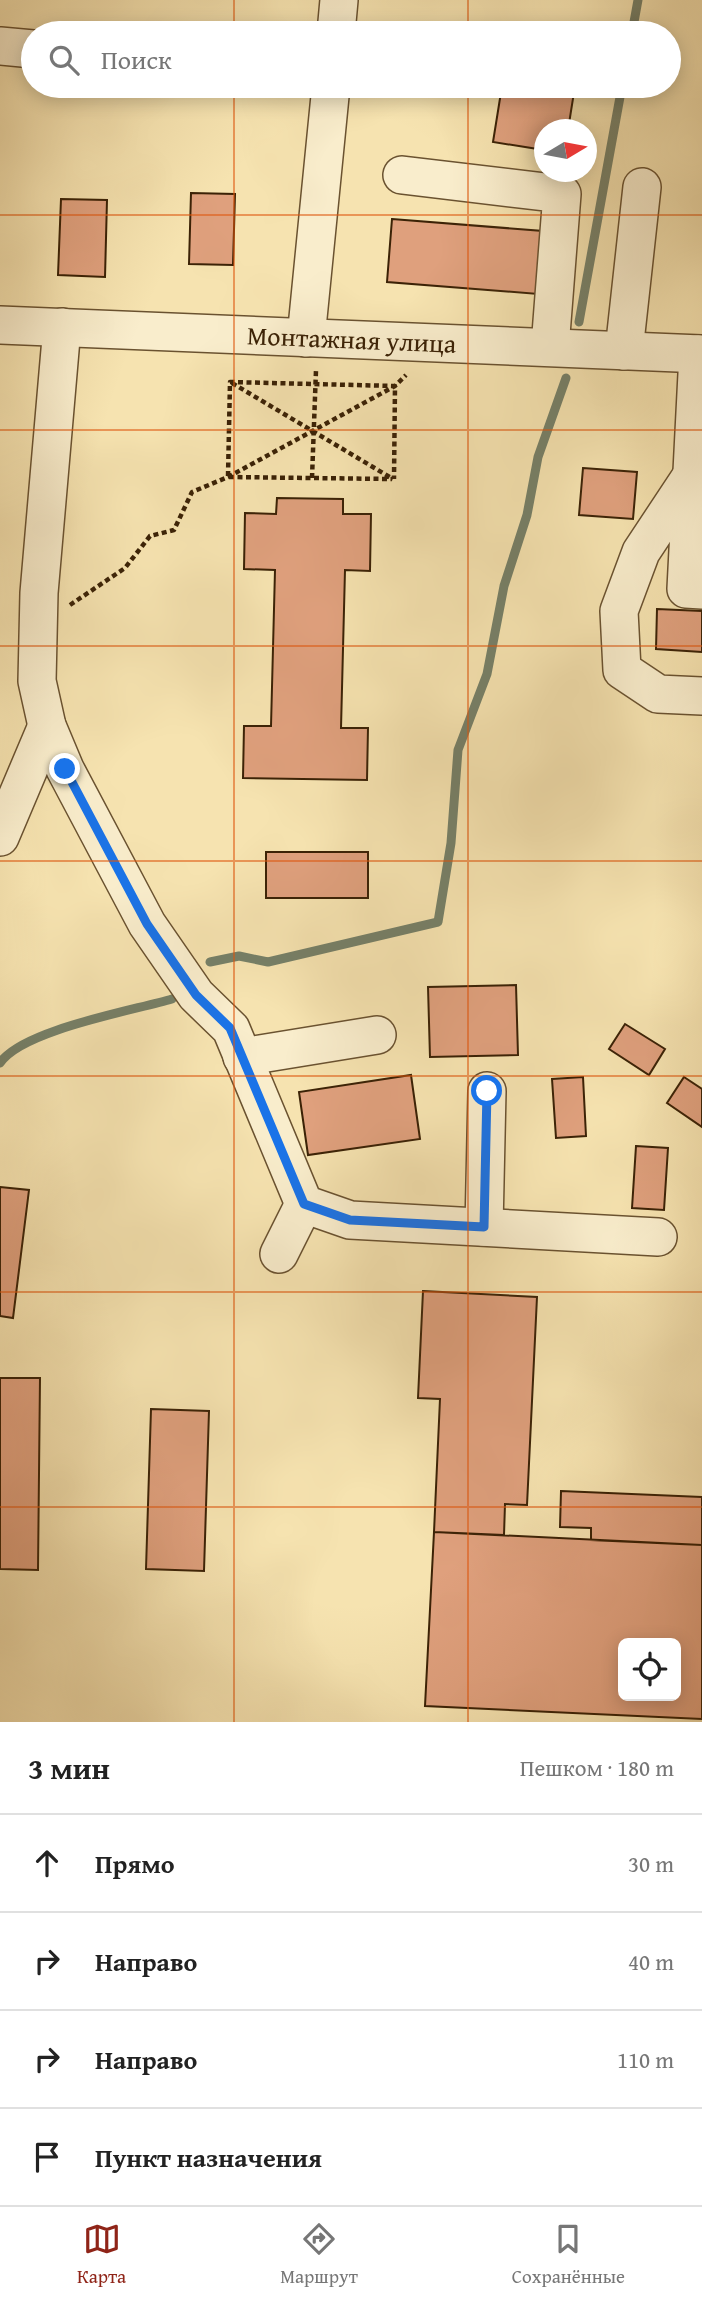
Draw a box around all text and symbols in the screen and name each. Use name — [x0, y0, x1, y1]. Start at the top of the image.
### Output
search box — [21, 21, 681, 98]
text: Поиск — [101, 40, 172, 79]
icon: search — [45, 41, 83, 79]
north arrow — [534, 119, 597, 182]
street label: Монтажная улица — [246, 315, 458, 363]
route end — [49, 753, 80, 784]
route start — [471, 1075, 502, 1106]
map controls — [618, 1638, 681, 1701]
button: locate — [618, 1638, 681, 1701]
text: 3 мин — [28, 1746, 110, 1790]
text: Пешком · 180 m — [520, 1751, 674, 1784]
icon: ahead — [28, 1844, 66, 1882]
text: Прямо — [95, 1844, 175, 1883]
text: 30 m — [628, 1847, 674, 1880]
icon: right — [28, 1942, 66, 1980]
text: Направо — [95, 1942, 197, 1981]
text: 40 m — [628, 1945, 674, 1978]
icon: right — [28, 2040, 66, 2078]
text: Направо — [95, 2040, 197, 2079]
text: 110 m — [617, 2043, 674, 2076]
icon: arrive — [28, 2138, 66, 2176]
text: Пункт назначения — [95, 2138, 322, 2177]
tab: Карта — [77, 2220, 126, 2290]
tab: Маршрут — [280, 2220, 358, 2290]
tab: Сохранённые — [512, 2220, 625, 2290]

